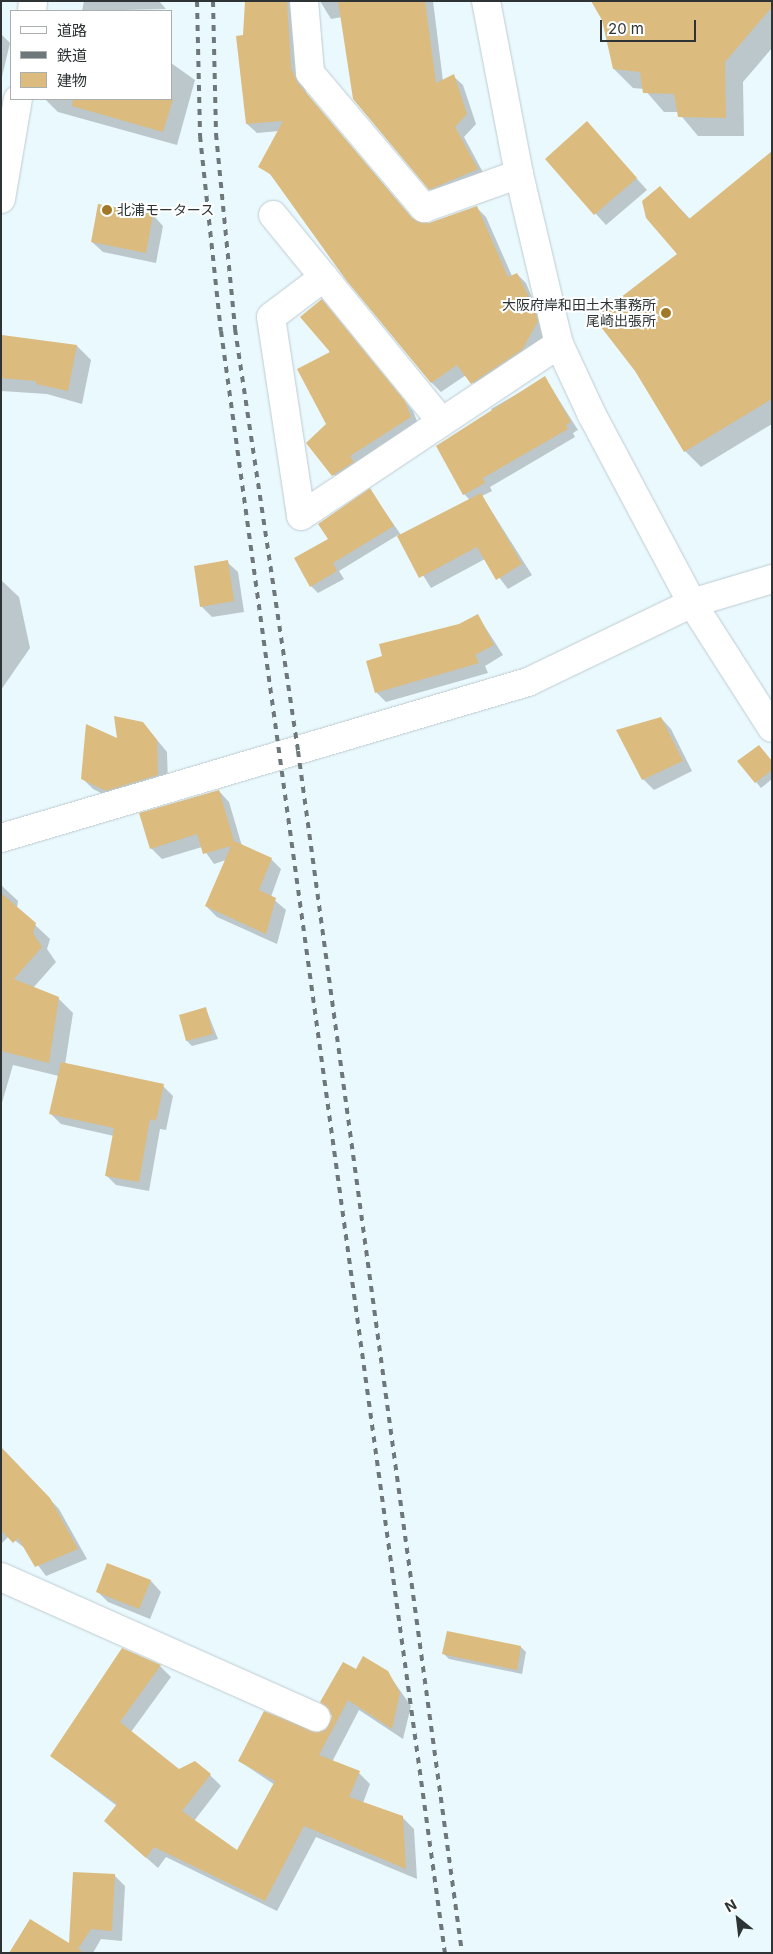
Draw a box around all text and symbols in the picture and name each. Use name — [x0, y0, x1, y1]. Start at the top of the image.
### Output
legend — [10, 10, 172, 100]
scale bar — [603, 10, 699, 42]
text: 20 m — [608, 19, 644, 38]
text: 道路 — [57, 21, 87, 40]
text: 鉄道 — [57, 46, 87, 65]
text: 建物 — [57, 71, 87, 90]
place label: 北浦モータース — [117, 202, 215, 218]
marker: 北浦モータース — [101, 204, 113, 216]
place label: 大阪府岸和田土木事務所 尾崎出張所 — [502, 297, 656, 330]
marker: 大阪府岸和田土木事務所 尾崎出張所 — [660, 307, 672, 319]
north arrow — [713, 1894, 763, 1944]
text: N — [722, 1895, 739, 1915]

